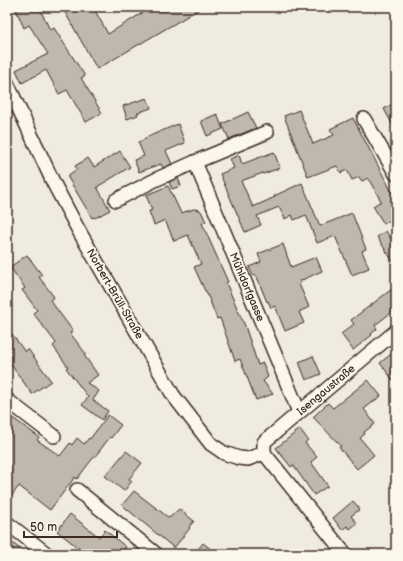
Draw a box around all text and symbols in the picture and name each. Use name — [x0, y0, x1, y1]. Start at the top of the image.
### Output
street label: Norbert-Brüll-Straße — [84, 247, 146, 342]
street label: Mühldorfgasse — [227, 251, 268, 324]
street label: Isengaustraße — [294, 362, 358, 418]
scale bar — [24, 513, 117, 539]
text: 50 m — [30, 520, 57, 535]

